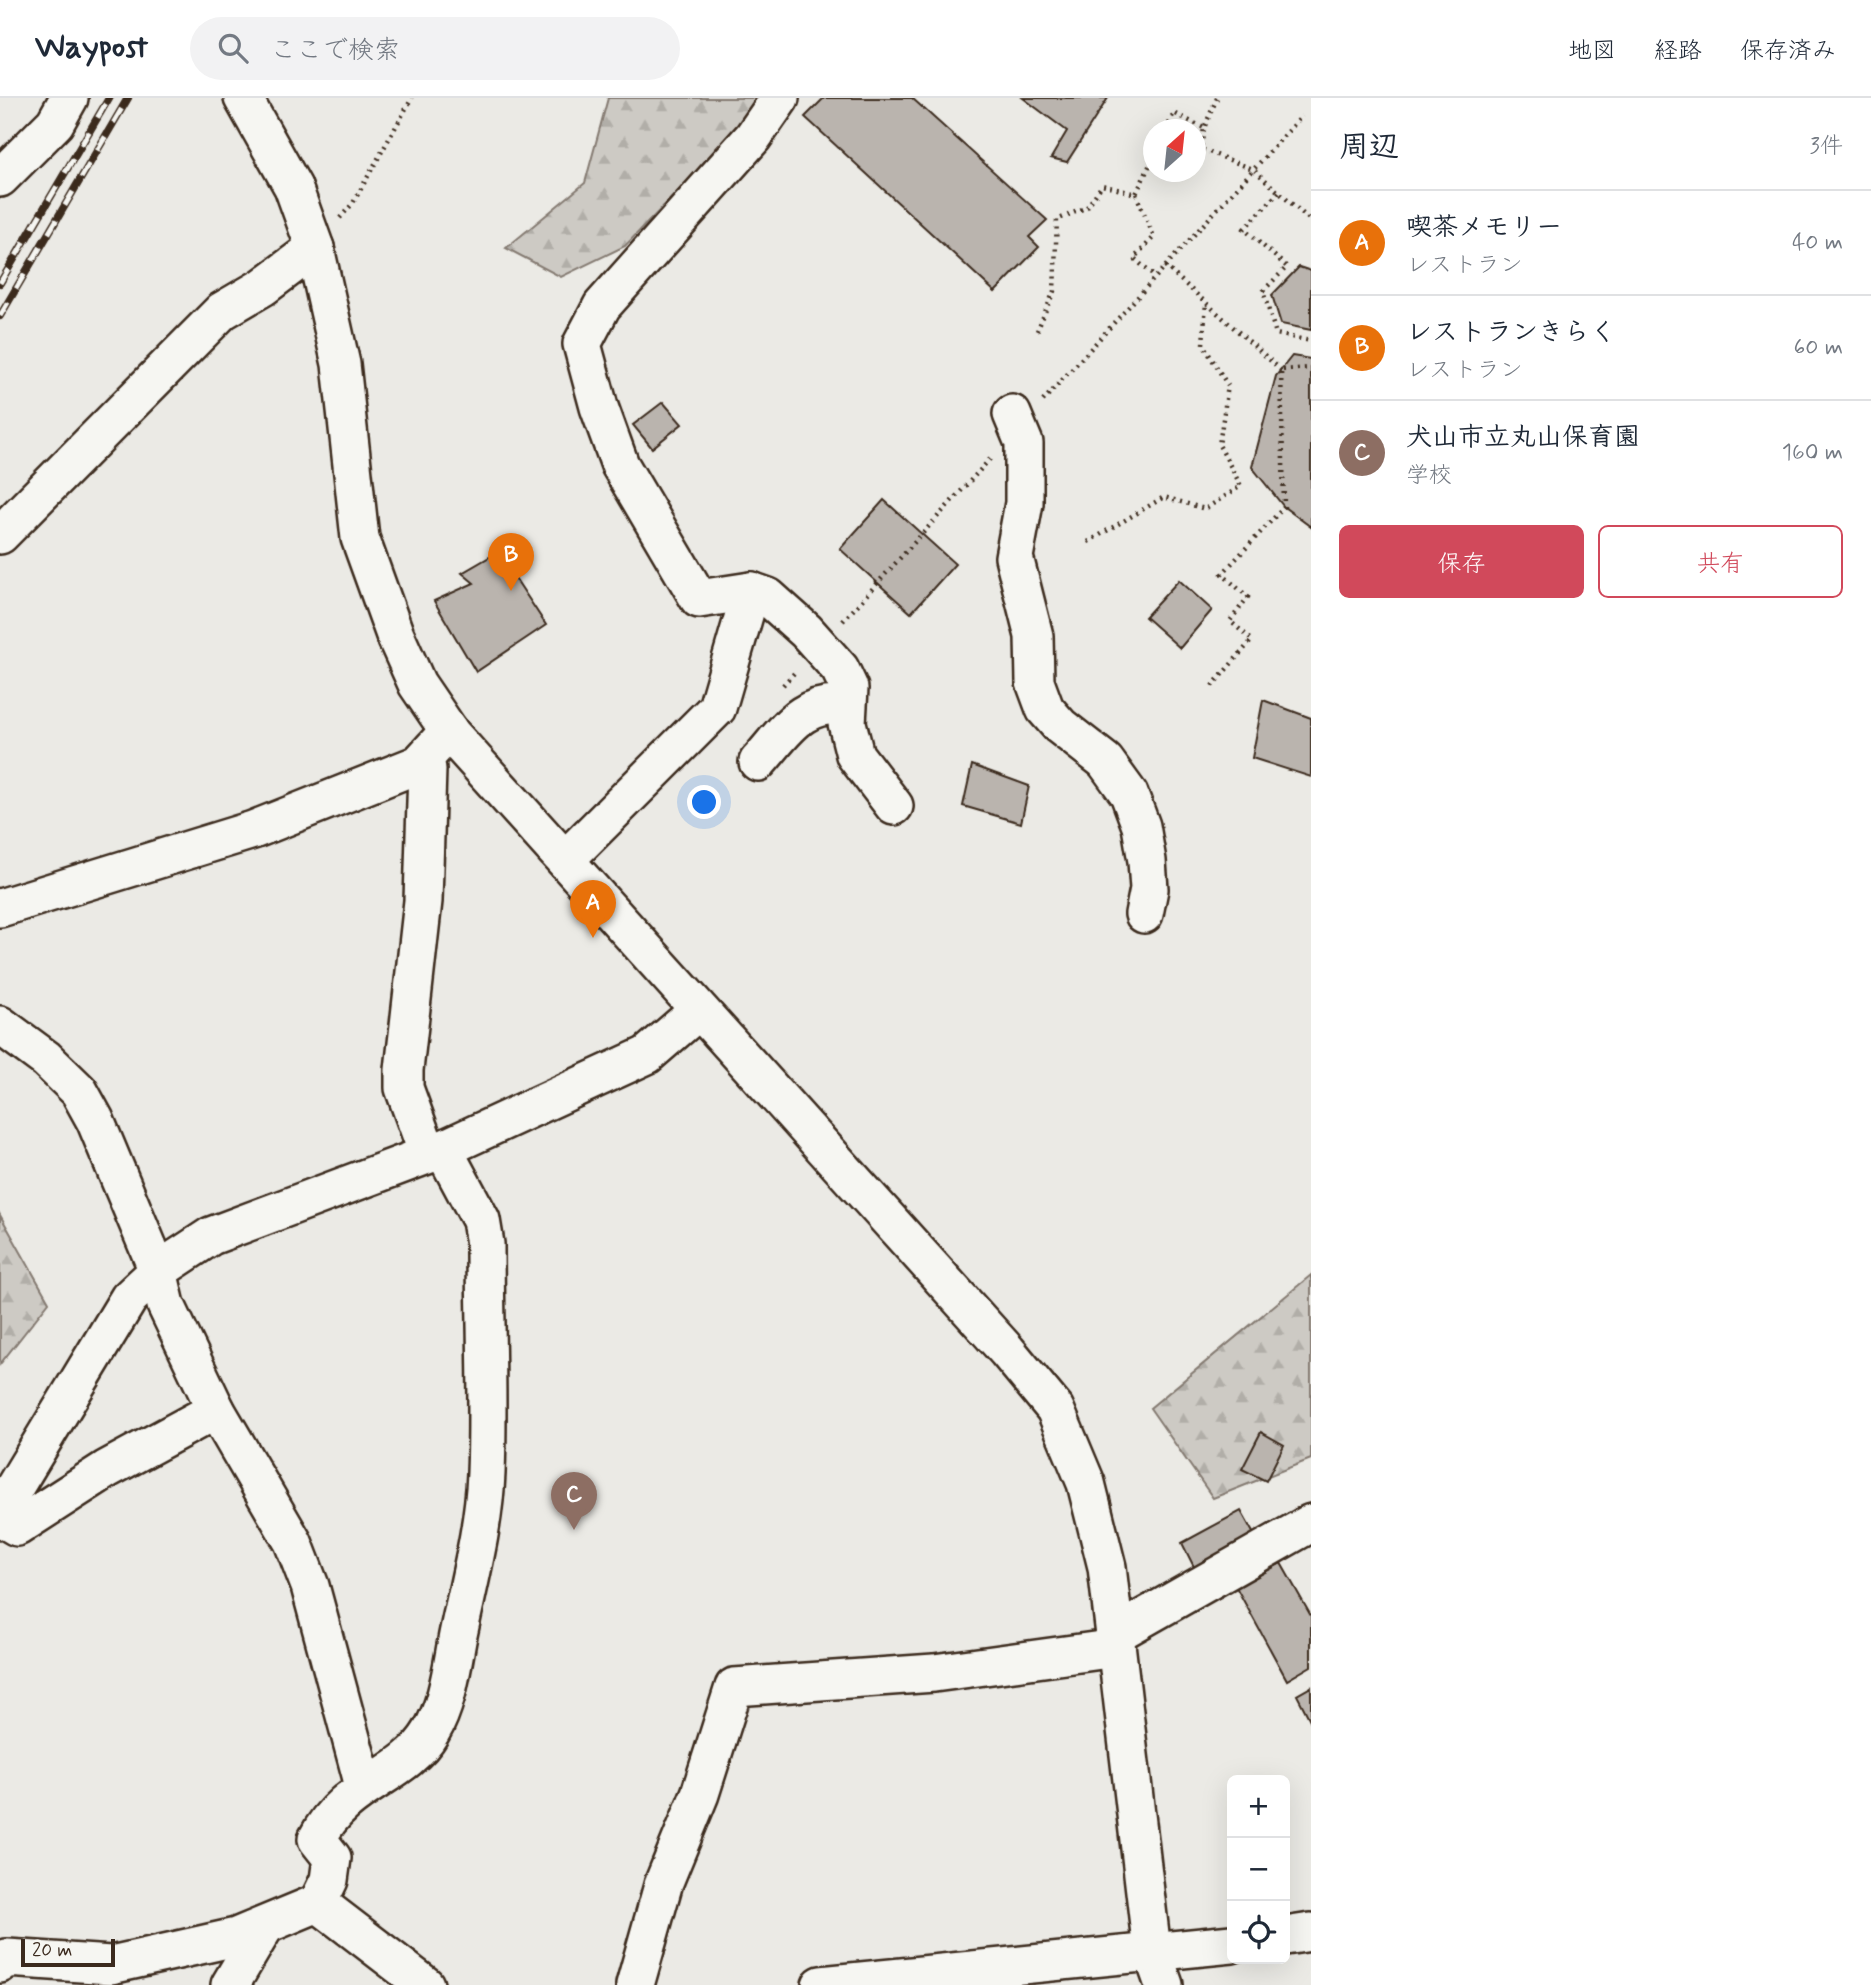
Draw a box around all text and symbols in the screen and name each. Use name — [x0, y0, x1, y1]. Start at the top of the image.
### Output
search box — [190, 17, 680, 80]
text: Waypost — [35, 26, 148, 70]
icon: search — [214, 29, 252, 67]
text: ここで検索 — [270, 34, 400, 68]
text: 地図 — [1568, 36, 1616, 67]
text: 経路 — [1654, 36, 1702, 67]
text: 保存済み — [1740, 36, 1836, 67]
north arrow — [1143, 119, 1206, 182]
text: 周辺 — [1339, 128, 1399, 167]
text: 3件 — [1810, 132, 1843, 162]
text: 喫茶メモリー — [1406, 211, 1562, 245]
text: A — [1354, 228, 1370, 258]
text: 40 m — [1792, 228, 1843, 258]
text: レストラン — [1406, 251, 1523, 281]
text: レストランきらく — [1406, 316, 1616, 350]
text: B — [1355, 333, 1369, 363]
text: 60 m — [1794, 333, 1843, 363]
text: レストラン — [1406, 356, 1523, 386]
text: 犬山市立丸山保育園 — [1406, 421, 1640, 455]
text: C — [1354, 438, 1370, 468]
text: 160 m — [1782, 438, 1843, 468]
text: 学校 — [1406, 461, 1452, 491]
button: 保存 — [1339, 525, 1584, 598]
button: 共有 — [1598, 525, 1843, 598]
pin: B — [488, 533, 534, 591]
your location — [687, 785, 721, 819]
pin: A — [570, 880, 616, 938]
pin: C — [551, 1472, 597, 1530]
map controls — [1227, 1775, 1290, 1964]
button: + — [1227, 1775, 1290, 1838]
button: − — [1227, 1838, 1290, 1901]
button: locate — [1227, 1901, 1290, 1964]
scale bar — [21, 1936, 116, 1968]
text: 20 m — [32, 1938, 72, 1963]

